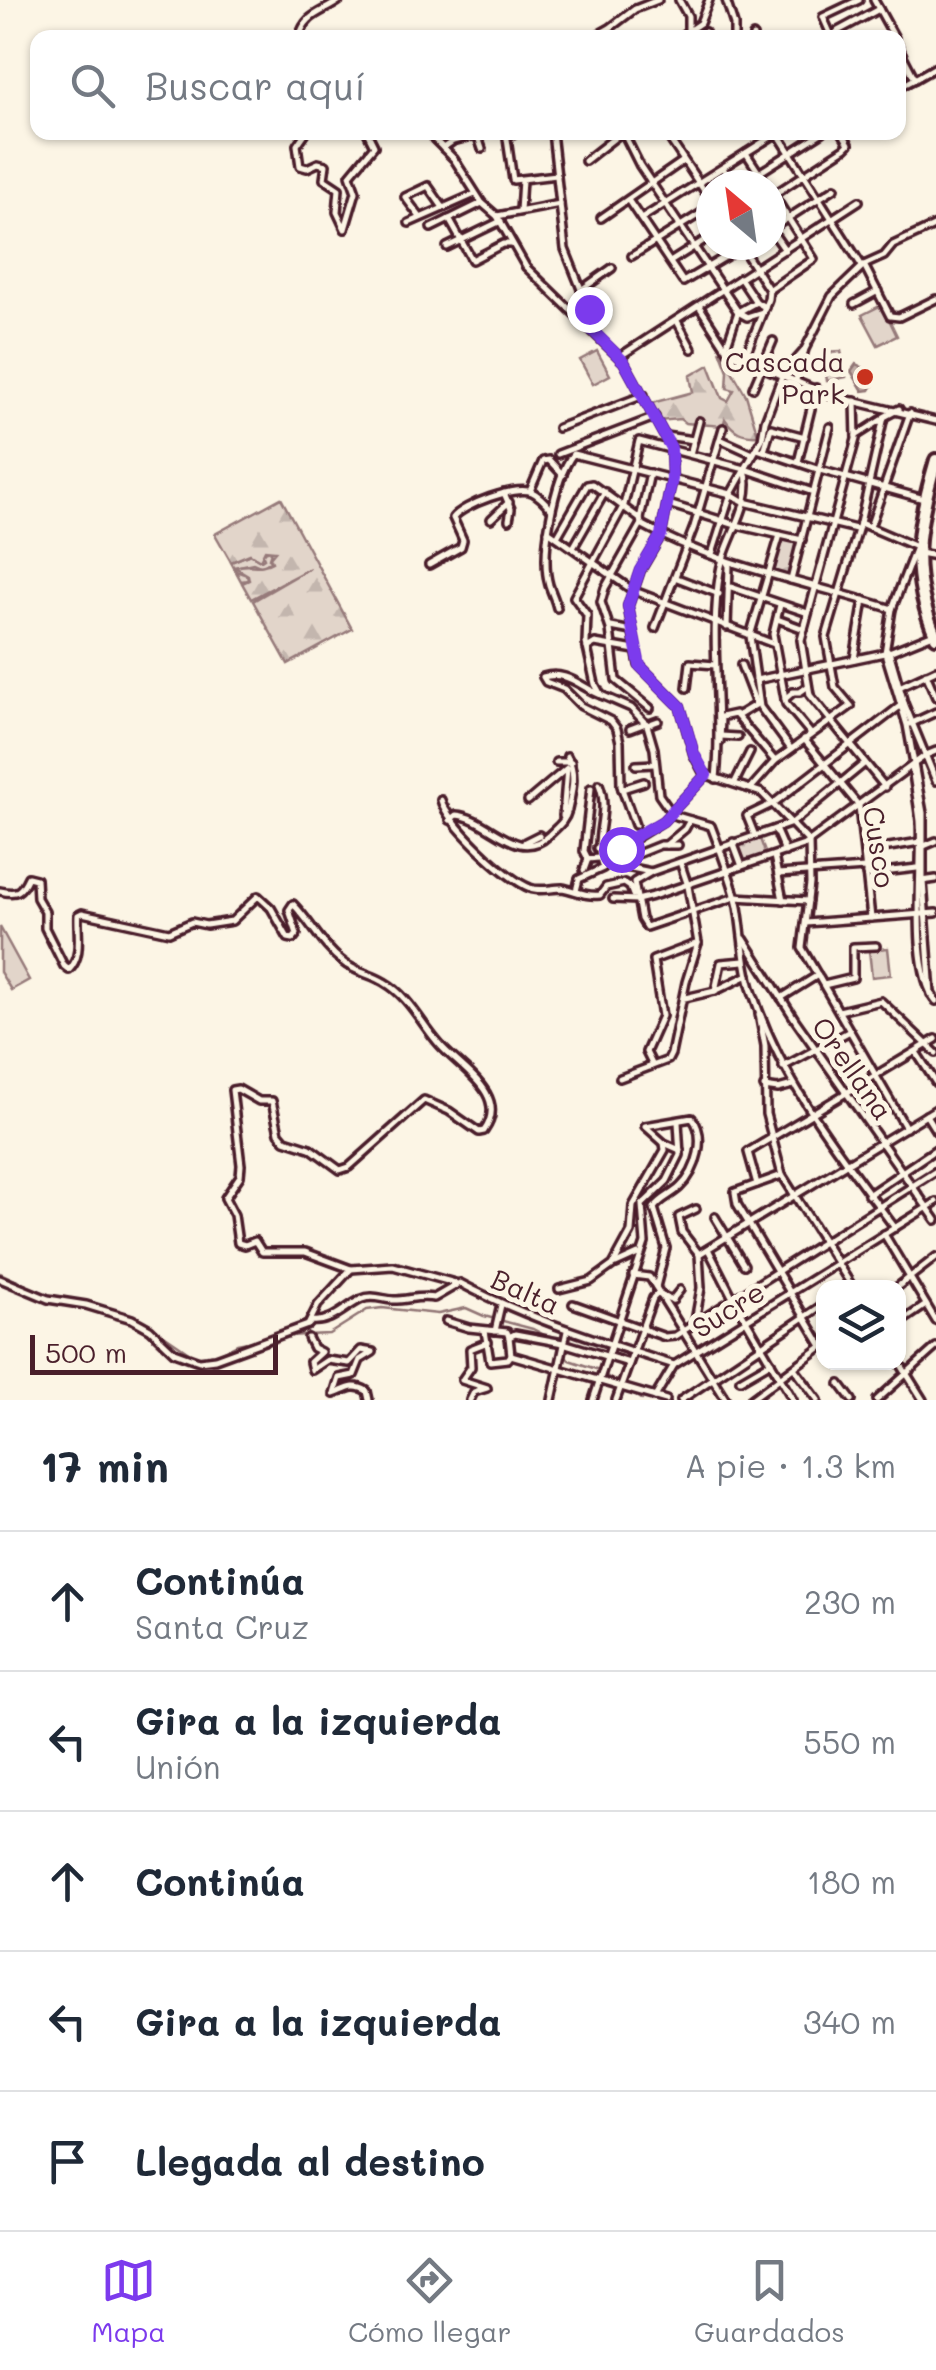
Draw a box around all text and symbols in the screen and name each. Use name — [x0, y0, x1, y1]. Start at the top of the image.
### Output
search box — [30, 30, 906, 140]
icon: search — [65, 58, 120, 113]
text: Buscar aquí — [145, 60, 366, 110]
north arrow — [696, 170, 786, 260]
route end — [567, 287, 613, 333]
place label: Cascada Park — [725, 343, 845, 411]
marker: Cascada Park — [854, 366, 876, 388]
street label: Cusco — [856, 804, 904, 890]
route start — [599, 827, 645, 873]
street label: Orellana — [804, 1009, 902, 1127]
street label: Balta — [486, 1260, 566, 1322]
street label: Sucre — [685, 1273, 771, 1345]
map controls — [816, 1280, 906, 1370]
button: layers — [816, 1280, 906, 1370]
scale bar — [30, 1330, 278, 1374]
text: 500 m — [45, 1334, 127, 1370]
text: 17 min — [40, 1438, 169, 1493]
text: A pie · 1.3 km — [685, 1444, 896, 1486]
text: Continúa — [135, 1555, 305, 1605]
icon: ahead — [40, 1574, 95, 1629]
text: 230 m — [804, 1580, 896, 1622]
text: Santa Cruz — [135, 1605, 309, 1647]
text: Gira a la izquierda — [135, 1695, 501, 1745]
icon: left — [40, 1714, 95, 1769]
text: 550 m — [803, 1720, 896, 1762]
text: Unión — [135, 1745, 221, 1787]
icon: ahead — [40, 1854, 95, 1909]
text: Continúa — [135, 1856, 305, 1906]
text: 180 m — [807, 1860, 896, 1902]
icon: left — [40, 1994, 95, 2049]
text: Gira a la izquierda — [135, 1996, 501, 2046]
text: 340 m — [803, 2000, 896, 2042]
icon: arrive — [40, 2134, 95, 2189]
text: Llegada al destino — [135, 2136, 485, 2186]
tab: Mapa — [91, 2253, 166, 2349]
tab: Cómo llegar — [348, 2253, 512, 2349]
tab: Guardados — [694, 2253, 845, 2349]

